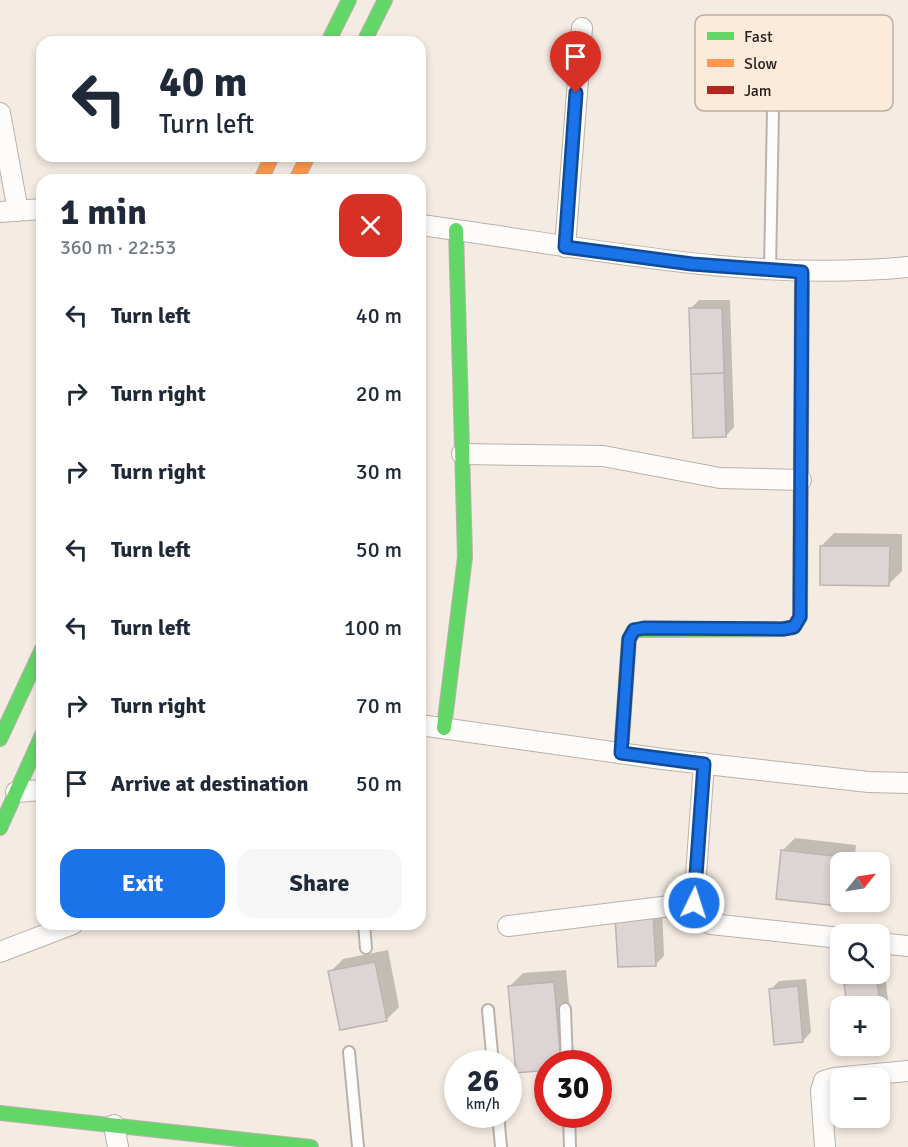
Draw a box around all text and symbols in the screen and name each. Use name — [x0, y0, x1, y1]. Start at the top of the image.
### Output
legend — [695, 15, 893, 111]
text: Fast — [744, 27, 773, 47]
pin — [550, 31, 601, 93]
icon: arrive — [559, 40, 592, 73]
text: Slow — [744, 54, 778, 74]
text: 40 m — [159, 57, 248, 108]
icon: left — [60, 60, 138, 138]
text: Jam — [744, 81, 772, 101]
text: Turn left — [159, 108, 254, 141]
text: 1 min — [60, 190, 147, 235]
button: close — [339, 194, 402, 257]
text: 360 m · 22:53 — [60, 235, 176, 260]
icon: left — [60, 299, 93, 332]
text: Turn left — [111, 302, 191, 329]
text: 40 m — [356, 302, 402, 329]
icon: right — [60, 377, 93, 410]
text: Turn right — [111, 380, 206, 407]
text: 20 m — [356, 380, 402, 407]
icon: right — [60, 455, 93, 488]
text: Turn right — [111, 458, 206, 485]
text: 30 m — [356, 458, 402, 485]
icon: left — [60, 533, 93, 566]
text: Turn left — [111, 536, 191, 563]
text: 50 m — [356, 536, 402, 563]
icon: left — [60, 611, 93, 644]
text: Turn left — [111, 614, 191, 641]
text: 100 m — [344, 614, 402, 641]
icon: right — [60, 689, 93, 722]
text: Turn right — [111, 692, 206, 719]
text: 70 m — [356, 692, 402, 719]
icon: arrive — [60, 767, 93, 800]
text: Arrive at destination — [111, 770, 308, 797]
text: 50 m — [356, 770, 402, 797]
button: Exit — [60, 849, 225, 918]
button: Share — [237, 849, 402, 918]
north arrow — [830, 852, 890, 912]
map controls — [830, 852, 890, 1128]
position arrow — [662, 871, 726, 935]
button: search — [830, 924, 890, 984]
button: + — [830, 996, 890, 1056]
speed limit sign: 30 — [534, 1050, 612, 1128]
text: 26 — [467, 1063, 499, 1100]
button: − — [830, 1068, 890, 1128]
text: km/h — [466, 1095, 500, 1113]

